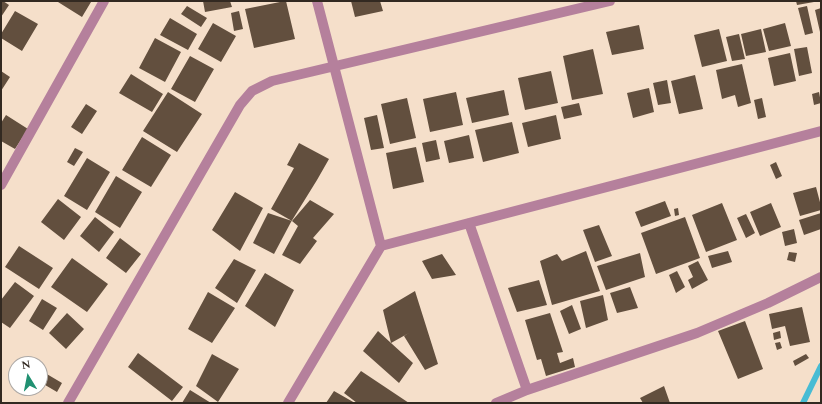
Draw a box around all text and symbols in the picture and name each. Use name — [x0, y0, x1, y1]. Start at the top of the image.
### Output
north arrow — [8, 356, 48, 396]
text: N — [20, 356, 32, 374]

